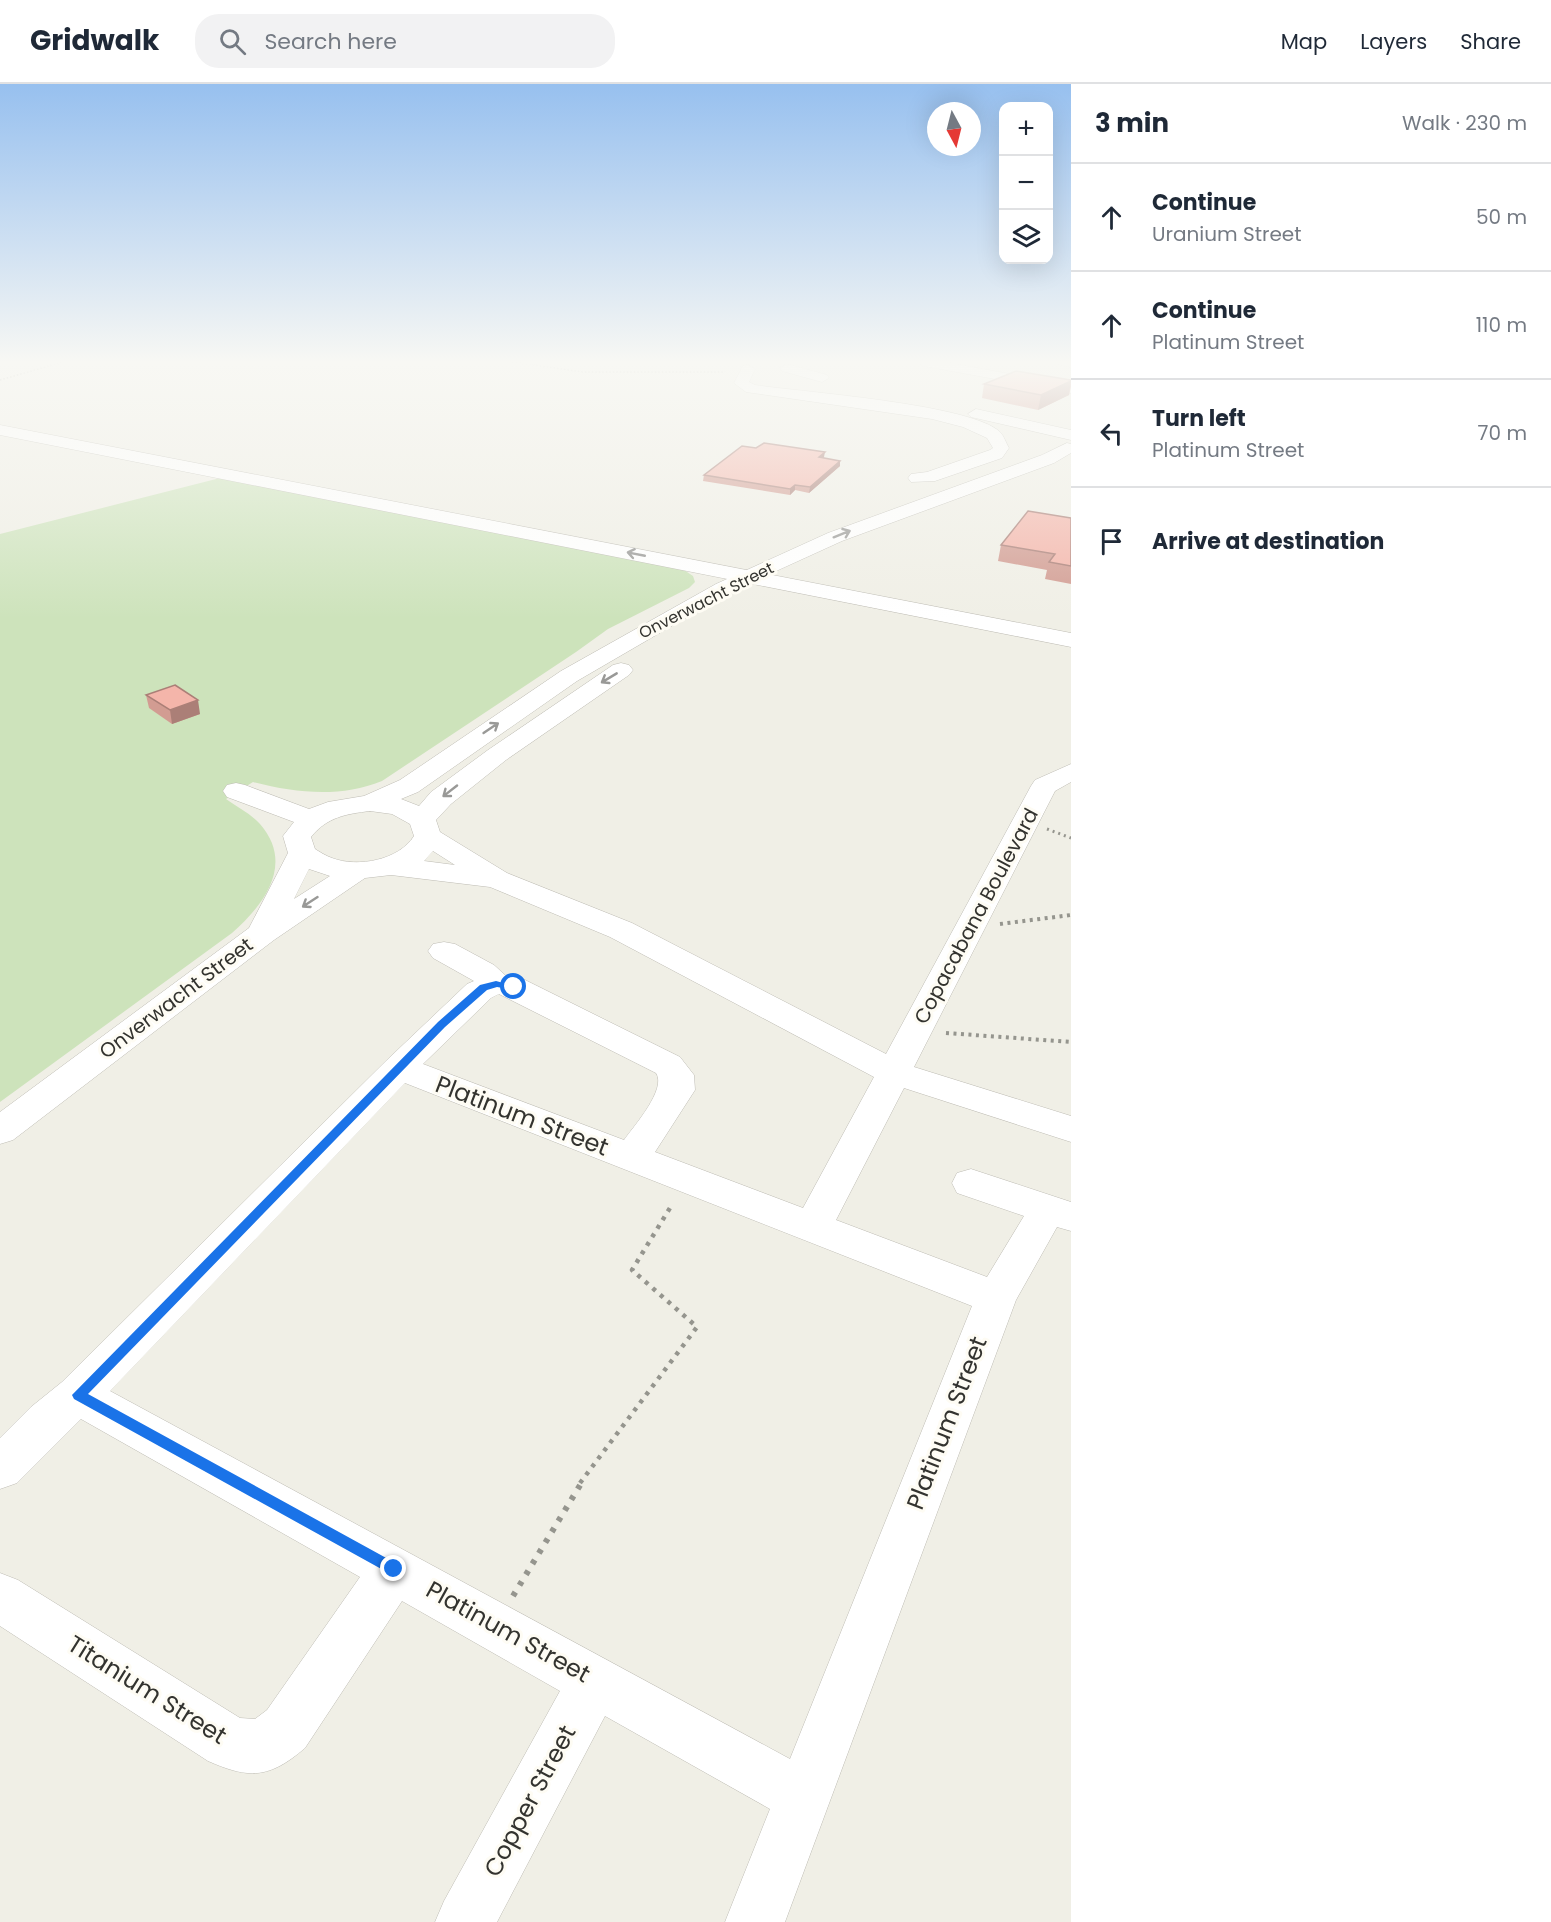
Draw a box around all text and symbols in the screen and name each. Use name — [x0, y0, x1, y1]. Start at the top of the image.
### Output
search box — [195, 14, 615, 68]
text: Gridwalk — [30, 21, 159, 60]
icon: search — [216, 25, 249, 58]
text: Search here — [264, 26, 397, 57]
text: Map — [1281, 27, 1327, 56]
text: Layers — [1360, 27, 1427, 56]
text: Share — [1460, 27, 1521, 56]
north arrow — [927, 102, 981, 156]
map controls — [999, 102, 1053, 264]
button: + — [999, 102, 1053, 156]
text: 3 min — [1095, 105, 1169, 141]
text: Walk · 230 m — [1402, 109, 1527, 137]
button: − — [999, 156, 1053, 210]
text: Continue — [1152, 187, 1256, 218]
icon: ahead — [1095, 201, 1128, 234]
text: 50 m — [1476, 203, 1527, 231]
button: layers — [999, 210, 1053, 264]
text: Uranium Street — [1152, 220, 1302, 248]
text: Continue — [1152, 295, 1256, 326]
icon: ahead — [1095, 309, 1128, 342]
text: 110 m — [1476, 311, 1527, 339]
text: Platinum Street — [1152, 328, 1304, 356]
text: Turn left — [1152, 403, 1246, 434]
icon: left — [1095, 417, 1128, 450]
text: 70 m — [1478, 419, 1527, 447]
text: Platinum Street — [1152, 436, 1304, 464]
icon: arrive — [1095, 525, 1128, 558]
text: Arrive at destination — [1152, 526, 1384, 557]
one-way arrow — [833, 528, 851, 539]
one-way arrow — [627, 548, 647, 559]
street label: Onverwacht Street — [635, 556, 778, 644]
one-way arrow — [601, 672, 618, 684]
one-way arrow — [482, 722, 499, 734]
one-way arrow — [443, 785, 459, 797]
street label: Copacabana Boulevard — [907, 803, 1045, 1029]
one-way arrow — [302, 896, 318, 908]
street label: Onverwacht Street — [93, 931, 259, 1065]
route start — [500, 973, 526, 999]
street label: Platinum Street — [431, 1067, 613, 1164]
street label: Platinum Street — [898, 1332, 995, 1514]
route end — [380, 1555, 406, 1581]
street label: Platinum Street — [420, 1573, 596, 1690]
street label: Titanium Street — [61, 1627, 233, 1752]
street label: Copper Street — [476, 1719, 583, 1882]

